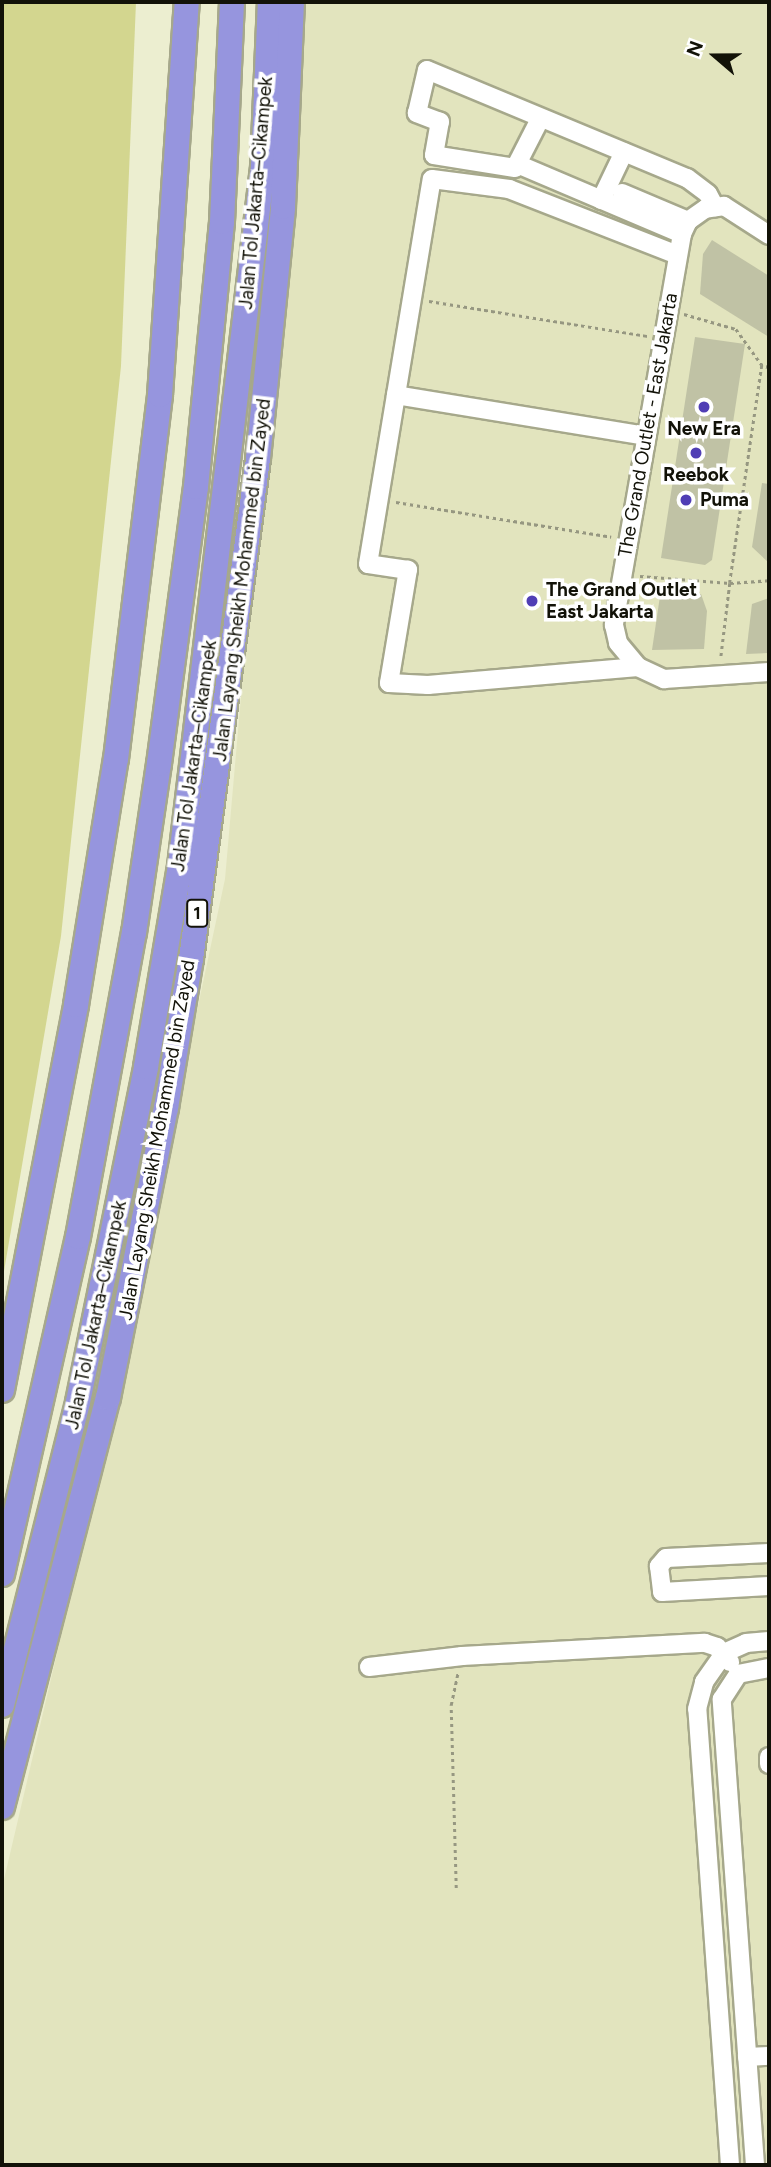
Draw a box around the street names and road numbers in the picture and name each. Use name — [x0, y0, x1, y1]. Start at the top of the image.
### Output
street label: Jalan Tol Jakarta–Cikampek — [234, 76, 278, 310]
street label: The Grand Outlet - East Jakarta — [614, 291, 682, 559]
street label: Jalan Layang Sheikh Mohammed bin Zayed — [208, 397, 276, 763]
street label: Jalan Tol Jakarta–Cikampek — [166, 639, 222, 873]
road number: 1 — [185, 898, 209, 928]
street label: Jalan Layang Sheikh Mohammed bin Zayed — [114, 958, 200, 1322]
street label: Jalan Tol Jakarta–Cikampek — [61, 1198, 131, 1432]

